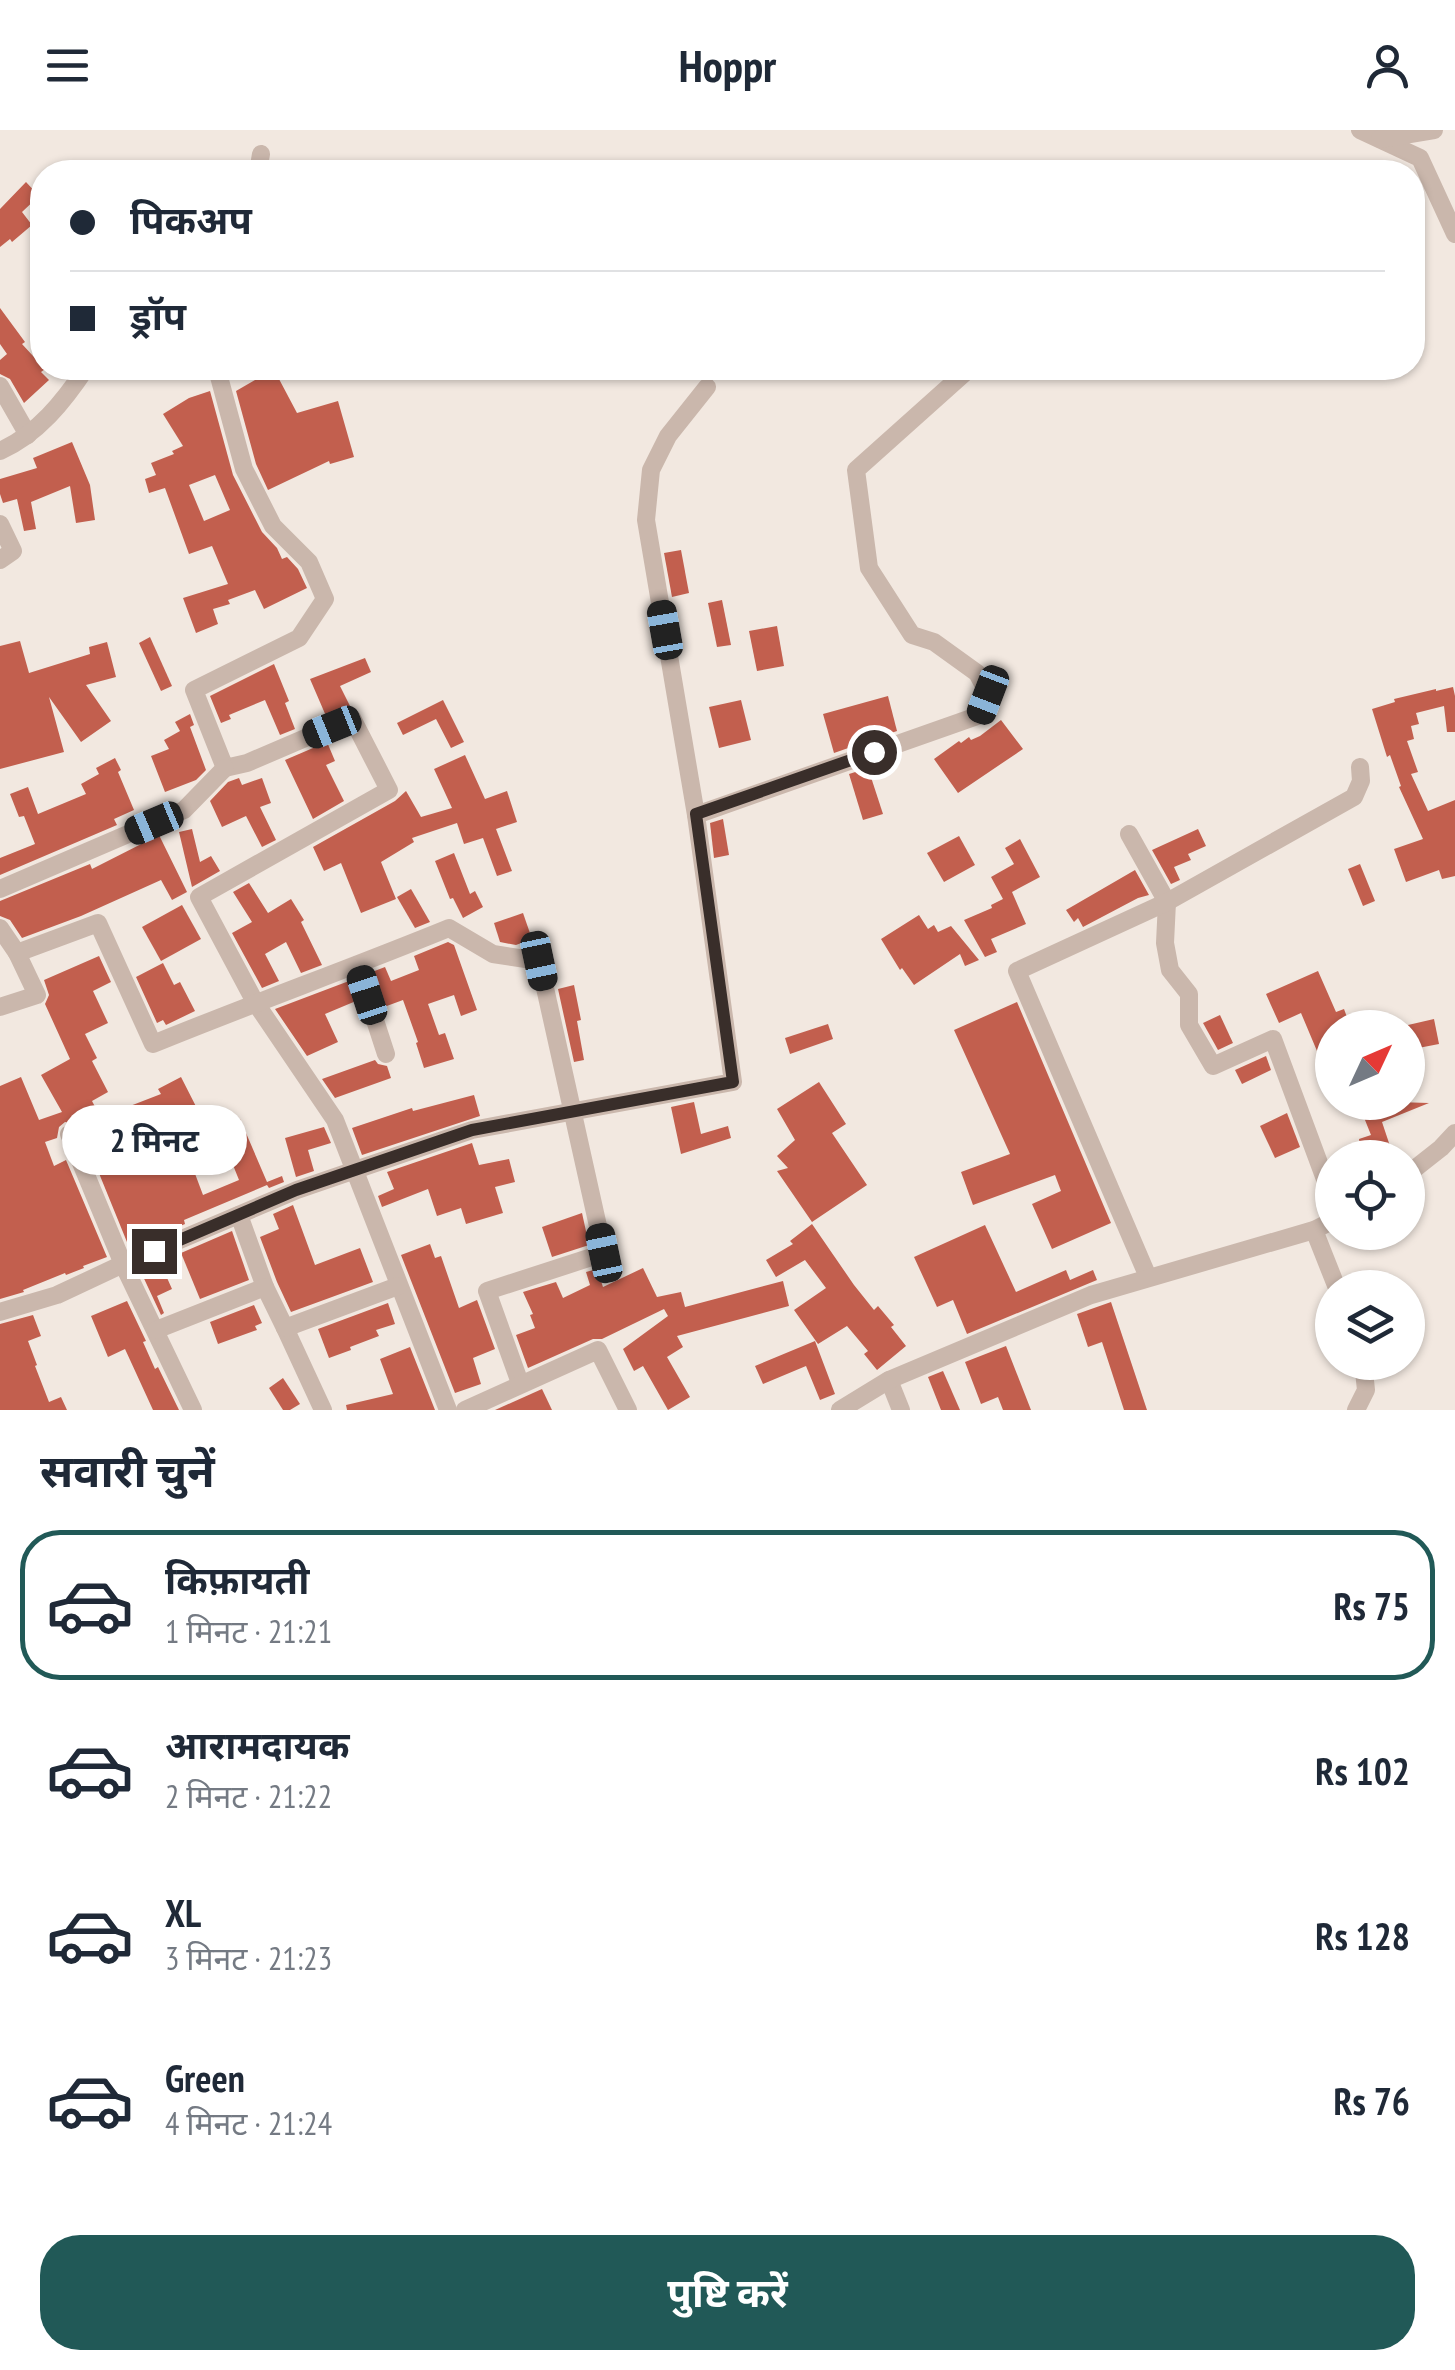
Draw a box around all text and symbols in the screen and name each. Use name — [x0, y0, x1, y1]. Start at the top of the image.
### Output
text: Hoppr — [679, 36, 776, 94]
icon: menu — [40, 38, 95, 93]
icon: person — [1360, 38, 1415, 93]
text: पिकअप — [130, 195, 252, 244]
text: ड्रॉप — [130, 291, 186, 340]
car — [645, 598, 685, 662]
car — [963, 662, 1013, 728]
car — [299, 702, 365, 752]
route start — [852, 730, 897, 775]
car — [121, 797, 187, 849]
car — [518, 929, 560, 993]
car — [343, 962, 391, 1028]
north arrow — [1315, 1010, 1425, 1120]
map controls — [1315, 1010, 1425, 1380]
callout: 2 मिनट — [62, 1106, 246, 1176]
text: 2 मिनट — [110, 1119, 199, 1161]
button: locate — [1315, 1140, 1425, 1250]
car — [583, 1221, 625, 1285]
route end — [132, 1229, 177, 1274]
button: layers — [1315, 1270, 1425, 1380]
text: सवारी चुनें — [40, 1441, 215, 1499]
text: किफ़ायती — [165, 1555, 309, 1604]
icon: car — [45, 1560, 135, 1650]
text: Rs 75 — [1333, 1581, 1410, 1630]
text: 1 मिनट · 21:21 — [165, 1610, 332, 1652]
text: आरामदायक — [165, 1720, 349, 1769]
icon: car — [45, 1725, 135, 1815]
text: Rs 102 — [1315, 1746, 1410, 1795]
text: 2 मिनट · 21:22 — [165, 1775, 332, 1817]
text: XL — [165, 1888, 201, 1937]
icon: car — [45, 1890, 135, 1980]
text: Rs 128 — [1315, 1911, 1410, 1960]
text: 3 मिनट · 21:23 — [165, 1937, 332, 1979]
text: Green — [165, 2053, 245, 2102]
icon: car — [45, 2055, 135, 2145]
text: Rs 76 — [1333, 2076, 1410, 2125]
text: 4 मिनट · 21:24 — [165, 2102, 332, 2144]
button: पुष्टि करें — [40, 2235, 1415, 2350]

